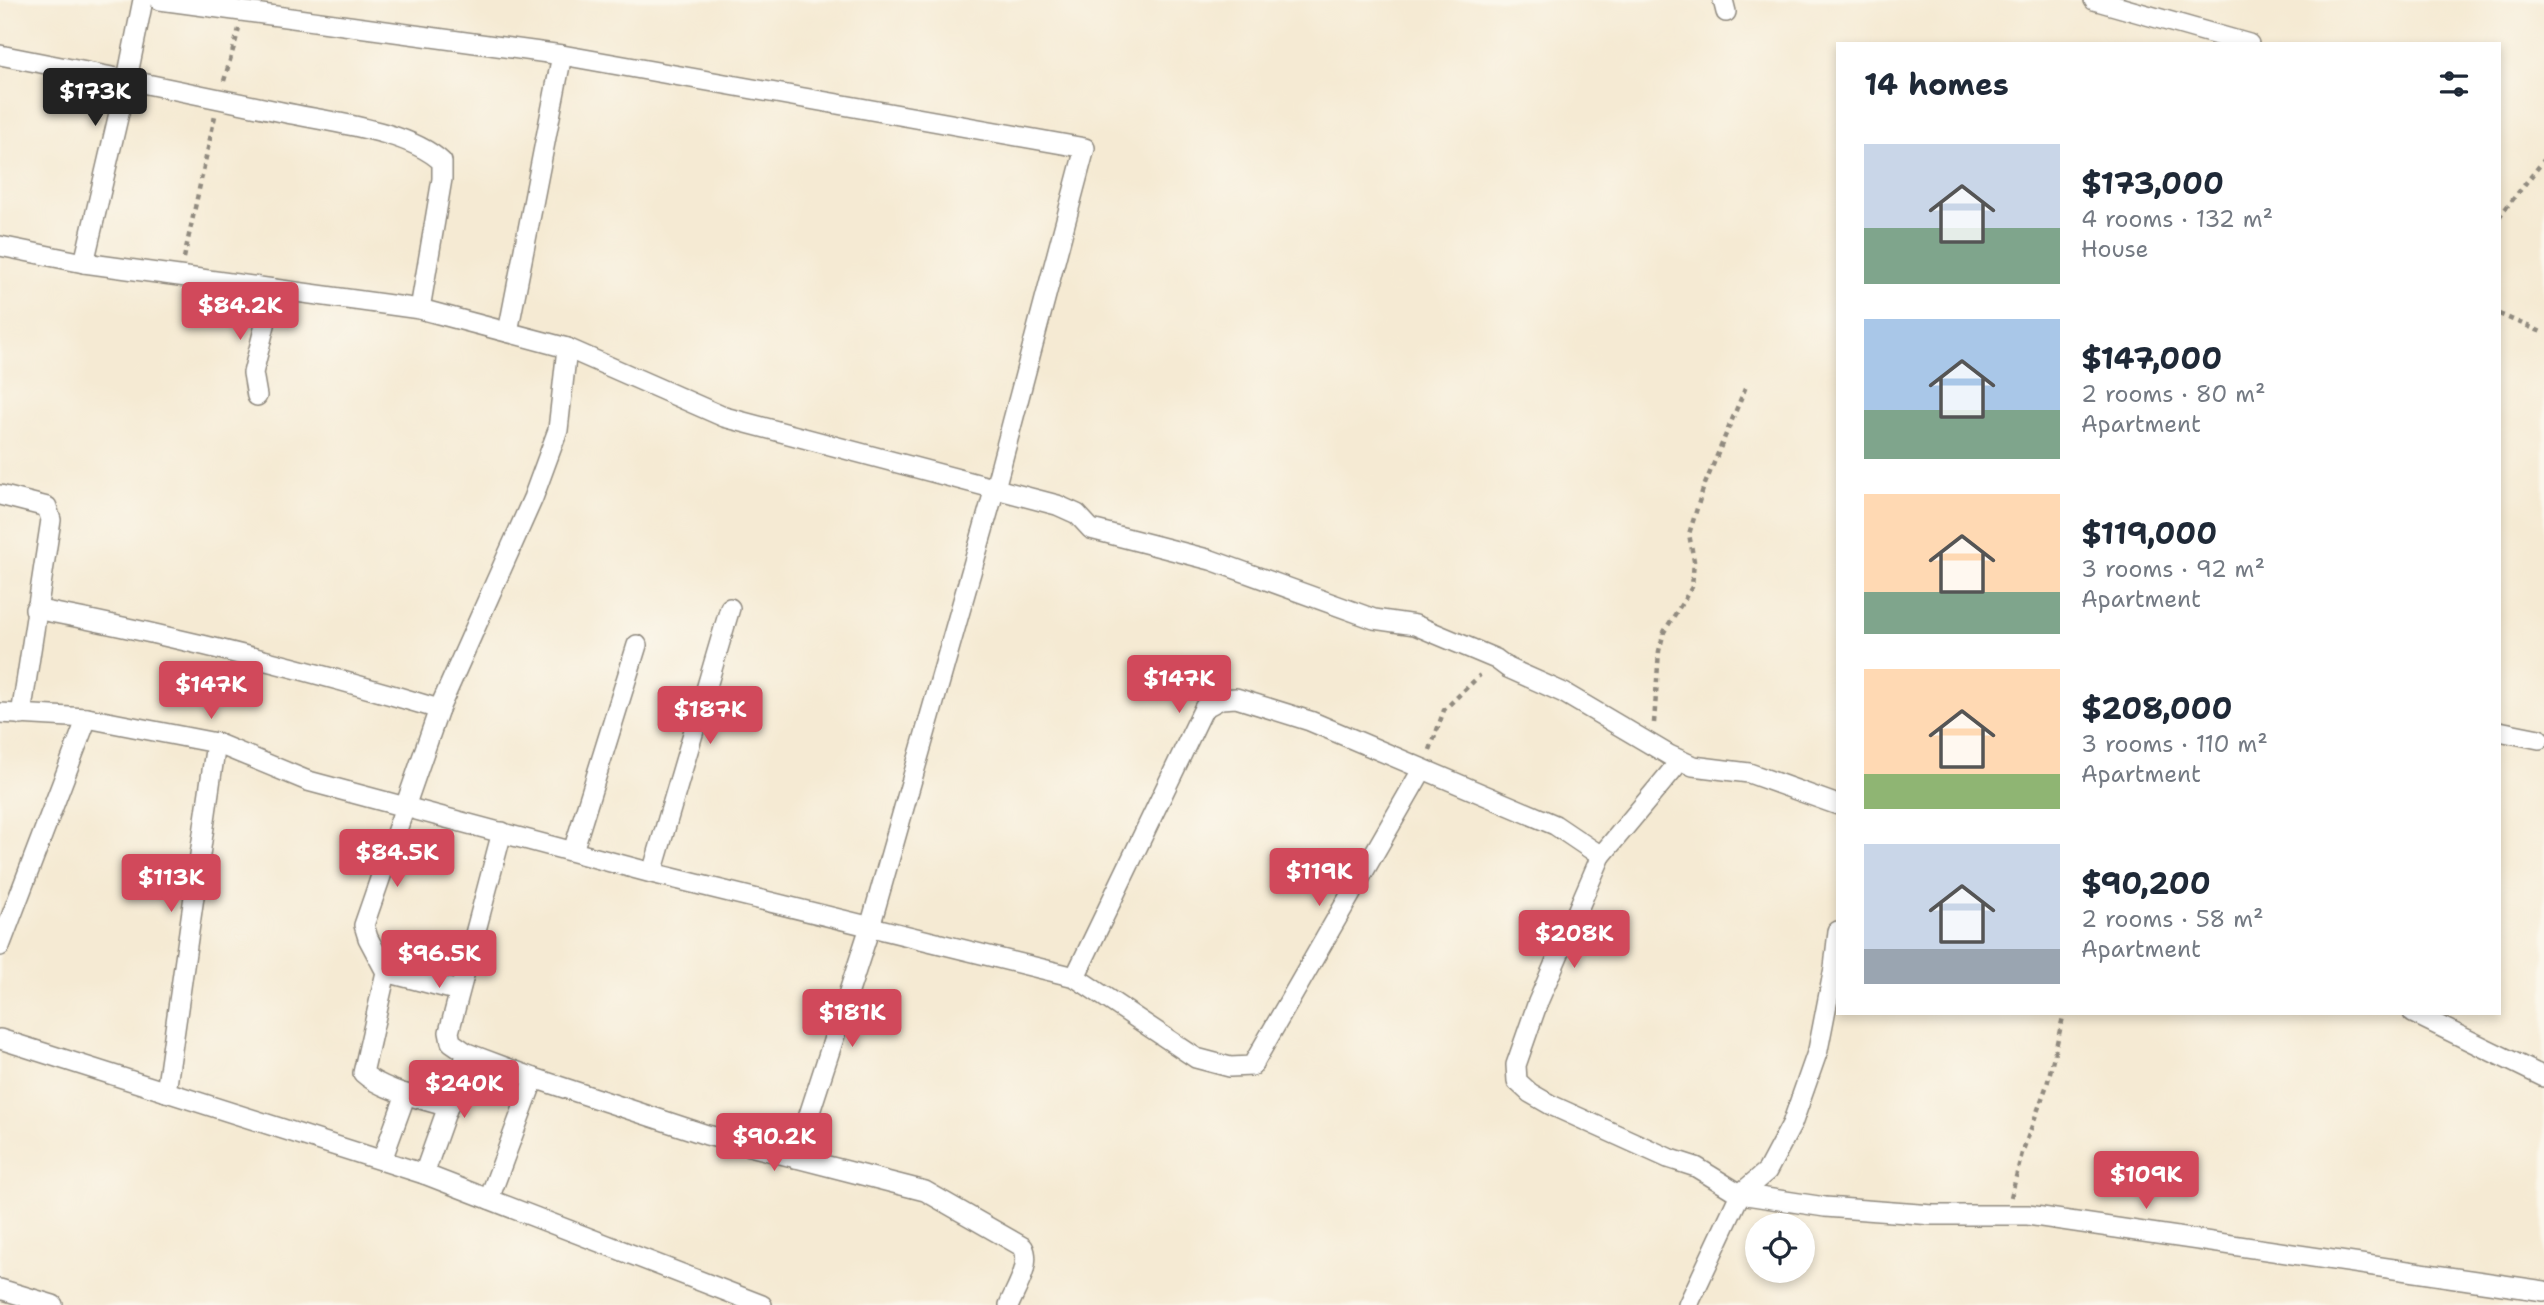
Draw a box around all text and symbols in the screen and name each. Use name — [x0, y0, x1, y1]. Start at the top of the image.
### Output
text: 14 homes — [1864, 64, 2009, 105]
icon: filters — [2435, 65, 2473, 103]
pin: $173K — [46, 68, 144, 128]
text: $173K — [59, 76, 131, 106]
text: $173,000 — [2081, 163, 2224, 204]
icon: home — [1920, 172, 2004, 256]
text: 4 rooms · 132 m² — [2081, 204, 2273, 234]
text: House — [2081, 234, 2149, 264]
pin: $84.2K — [183, 282, 297, 342]
text: $84.2K — [198, 290, 282, 320]
text: $147,000 — [2081, 338, 2222, 379]
icon: home — [1920, 347, 2004, 431]
text: 2 rooms · 80 m² — [2081, 379, 2266, 409]
text: Apartment — [2081, 409, 2201, 439]
text: $119,000 — [2081, 513, 2217, 554]
icon: home — [1920, 522, 2004, 606]
text: 3 rooms · 92 m² — [2081, 554, 2265, 584]
text: Apartment — [2081, 584, 2201, 614]
pin: $147K — [1130, 656, 1228, 715]
pin: $147K — [162, 662, 260, 721]
text: $147K — [1143, 663, 1215, 693]
text: $147K — [175, 669, 247, 699]
pin: $187K — [661, 686, 759, 746]
text: $208,000 — [2081, 688, 2233, 729]
text: $187K — [674, 694, 746, 724]
icon: home — [1920, 697, 2004, 781]
text: 3 rooms · 110 m² — [2081, 729, 2268, 759]
text: Apartment — [2081, 759, 2201, 789]
pin: $84.5K — [340, 830, 454, 889]
text: $84.5K — [355, 837, 439, 867]
pin: $119K — [1270, 848, 1368, 908]
pin: $113K — [122, 855, 220, 914]
text: $119K — [1286, 856, 1352, 886]
text: $113K — [138, 862, 204, 892]
text: $90,200 — [2081, 863, 2211, 904]
icon: home — [1920, 872, 2004, 956]
text: 2 rooms · 58 m² — [2081, 904, 2264, 934]
pin: $208K — [1525, 911, 1623, 970]
text: $208K — [1535, 918, 1613, 948]
pin: $96.5K — [382, 930, 496, 990]
text: Apartment — [2081, 934, 2201, 964]
text: $96.5K — [397, 938, 481, 968]
pin: $181K — [803, 990, 901, 1049]
text: $181K — [818, 997, 886, 1027]
pin: $240K — [415, 1060, 513, 1120]
text: $240K — [425, 1068, 503, 1098]
pin: $90.2K — [717, 1114, 831, 1173]
text: $90.2K — [732, 1121, 816, 1151]
pin: $109K — [2097, 1152, 2195, 1211]
text: $109K — [2110, 1159, 2182, 1189]
map controls — [1745, 1213, 1815, 1283]
button: locate — [1745, 1213, 1815, 1283]

